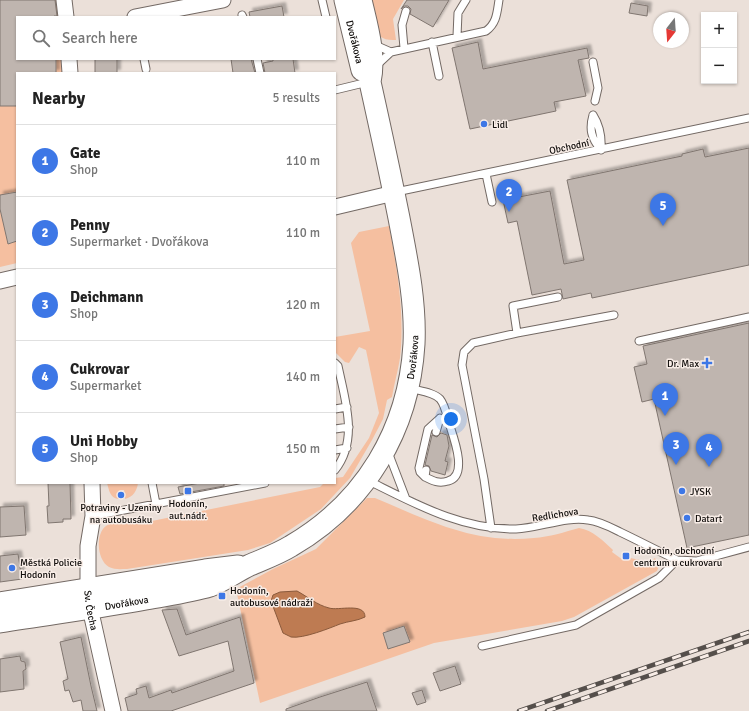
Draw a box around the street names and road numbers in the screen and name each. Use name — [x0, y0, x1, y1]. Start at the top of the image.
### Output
street label: Dvořákova — [343, 19, 365, 65]
street label: Obchodní — [548, 137, 591, 157]
street label: Dvořákova — [405, 335, 421, 380]
street label: Redlichova — [531, 505, 579, 525]
street label: Sv. Čecha — [81, 590, 100, 632]
street label: Dvořákova — [104, 594, 150, 613]

